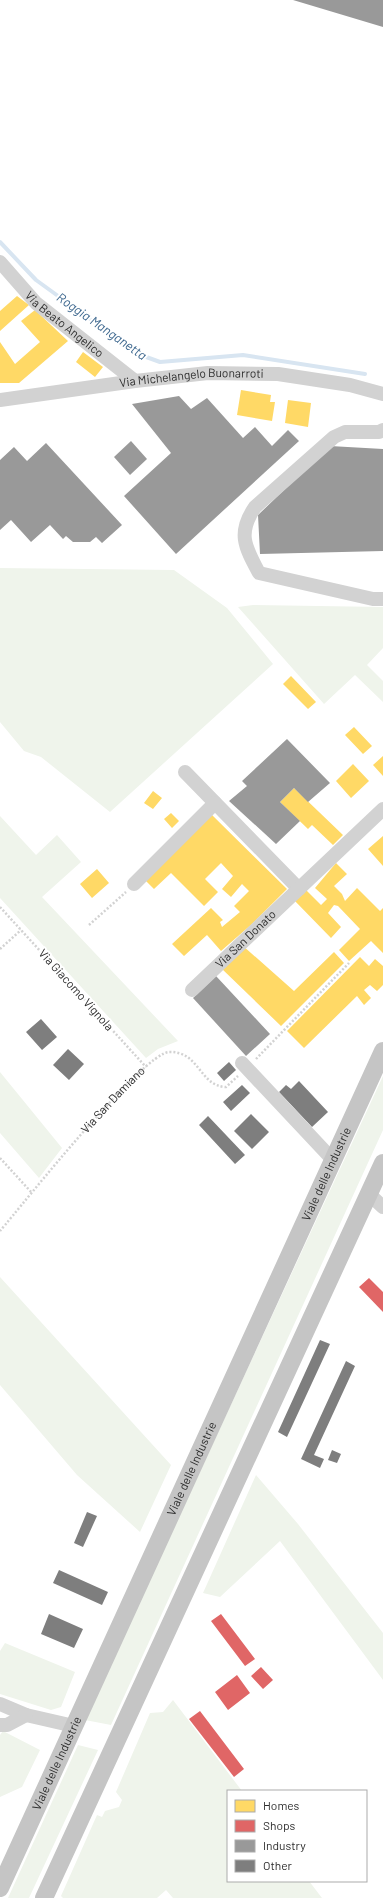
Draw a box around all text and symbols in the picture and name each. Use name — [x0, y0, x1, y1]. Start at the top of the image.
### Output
street label: Via Beato Angelico — [23, 288, 107, 360]
water label: Roggia Manganetta — [54, 289, 150, 363]
street label: Via Michelangelo Buonarroti — [118, 365, 264, 389]
street label: Via San Donato — [212, 906, 278, 970]
street label: Via Giacomo Vignola — [36, 946, 117, 1033]
street label: Via San Damiano — [78, 1063, 147, 1136]
street label: Viale delle Industrie — [298, 1125, 353, 1223]
street label: Viale delle Industrie — [163, 1419, 218, 1518]
street label: Viale delle Industrie — [29, 1714, 84, 1812]
legend — [227, 1790, 367, 1882]
text: Homes — [263, 1798, 300, 1812]
text: Shops — [263, 1818, 296, 1832]
text: Industry — [263, 1838, 306, 1852]
text: Other — [263, 1858, 293, 1872]

